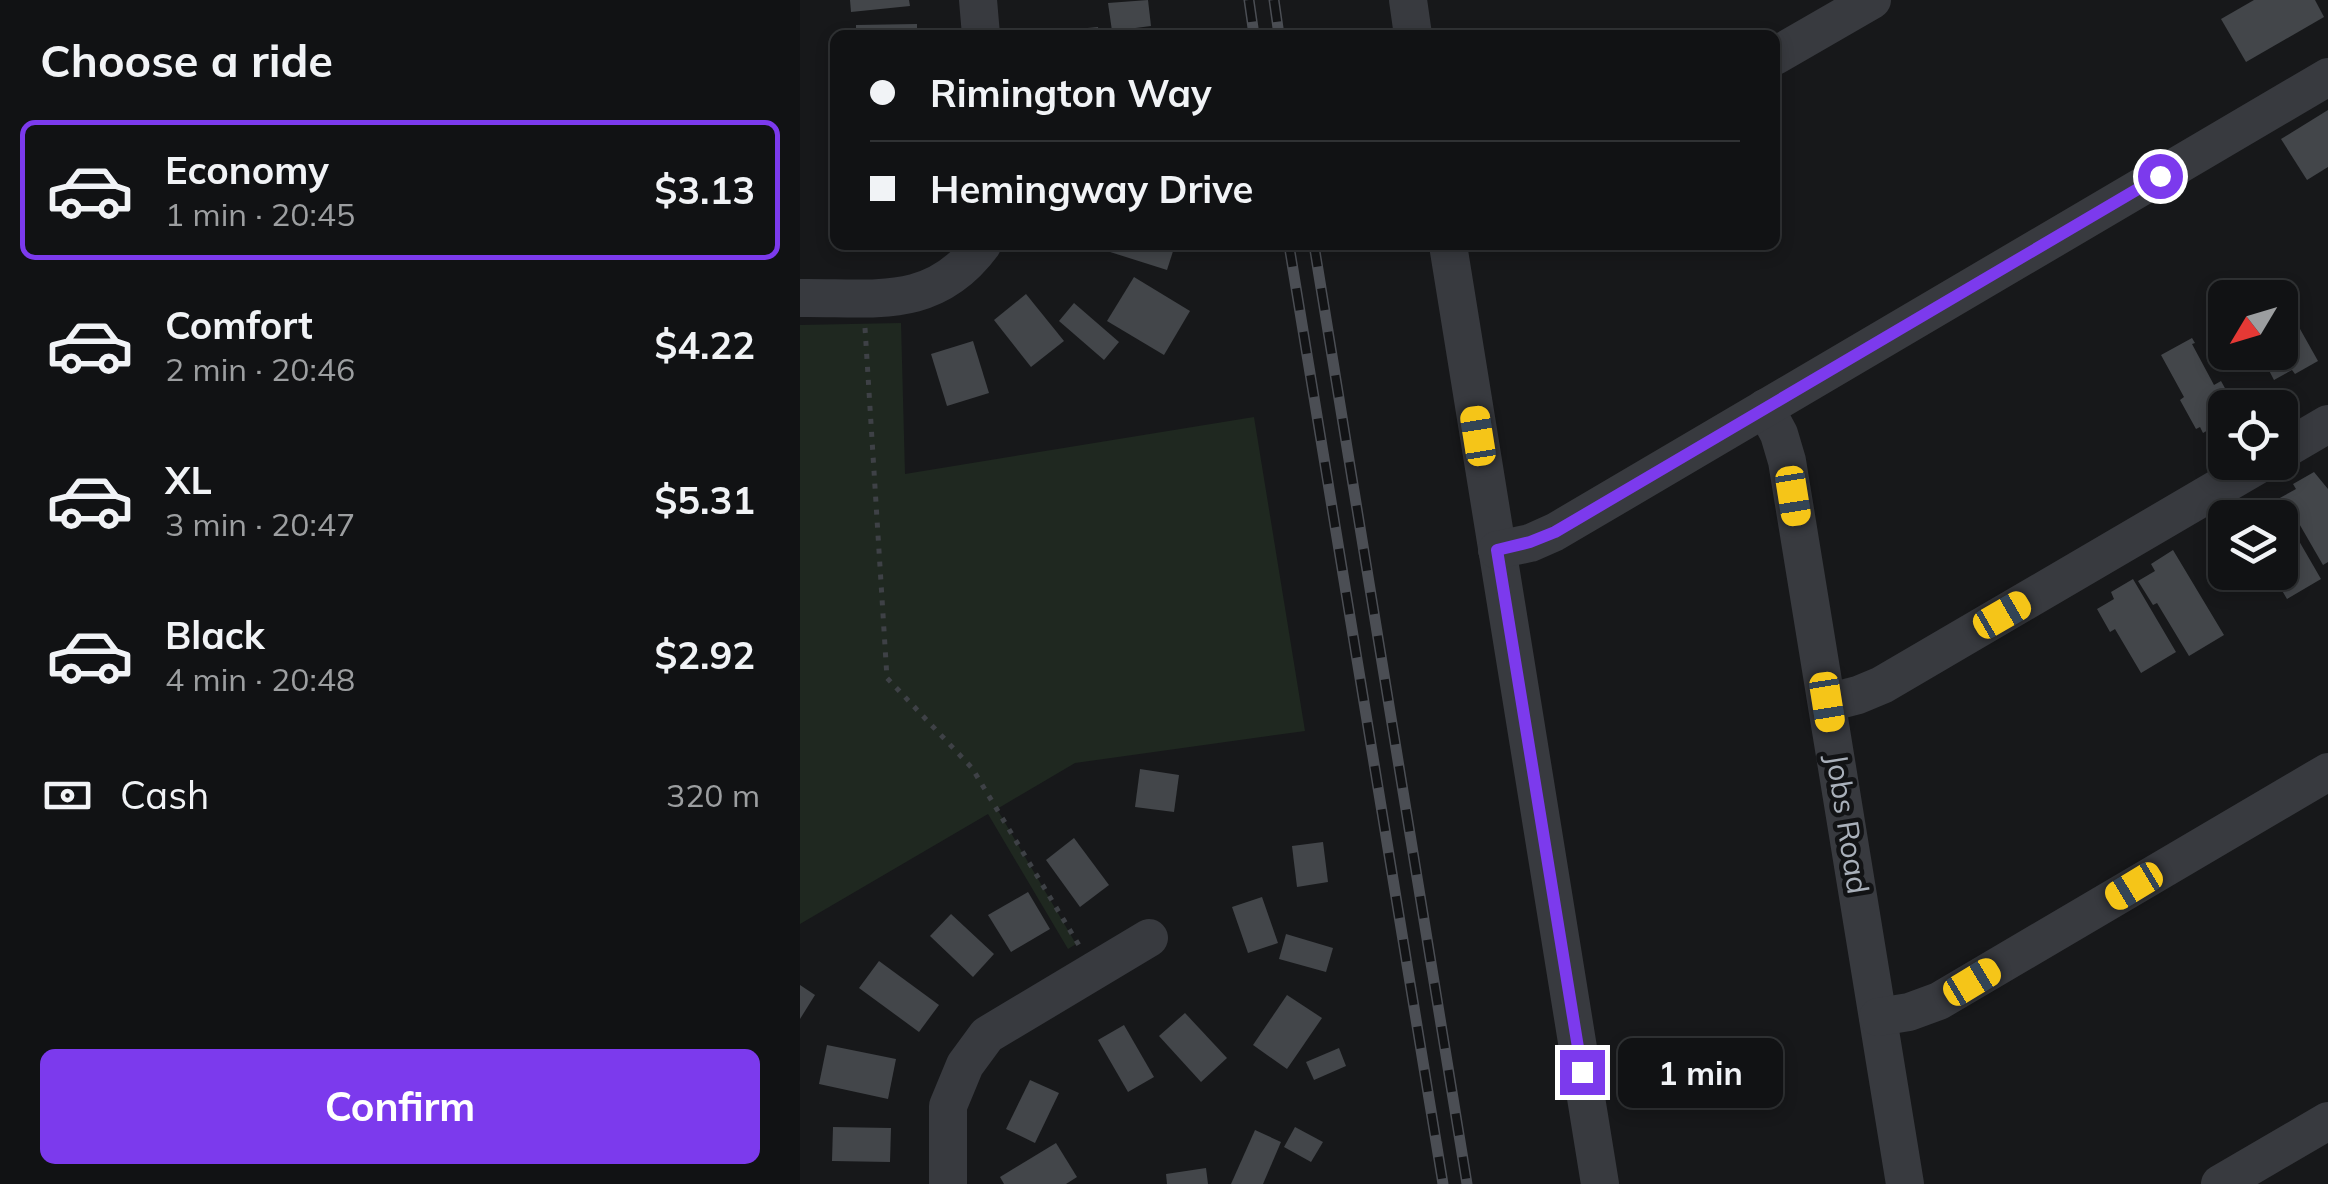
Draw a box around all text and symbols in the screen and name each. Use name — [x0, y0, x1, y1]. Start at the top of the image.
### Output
text: Choose a ride — [40, 32, 333, 88]
text: Rimington Way — [930, 69, 1212, 117]
icon: car — [45, 145, 135, 235]
text: Economy — [165, 146, 329, 194]
route start — [2138, 154, 2183, 199]
text: Hemingway Drive — [930, 165, 1253, 213]
text: $3.13 — [654, 166, 755, 214]
text: 1 min · 20:45 — [165, 194, 355, 234]
north arrow — [2208, 280, 2298, 370]
map controls — [2208, 280, 2298, 590]
icon: car — [45, 300, 135, 390]
text: Comfort — [165, 301, 313, 349]
text: $4.22 — [654, 321, 755, 369]
text: 2 min · 20:46 — [165, 349, 355, 389]
button: locate — [2208, 390, 2298, 480]
car — [1458, 404, 1498, 468]
icon: car — [45, 455, 135, 545]
text: XL — [165, 456, 212, 504]
car — [1773, 464, 1813, 528]
text: $5.31 — [654, 476, 755, 524]
button: layers — [2208, 500, 2298, 590]
text: 3 min · 20:47 — [165, 504, 355, 544]
car — [1969, 587, 2035, 643]
icon: car — [45, 610, 135, 700]
text: Black — [165, 611, 265, 659]
text: $2.92 — [654, 631, 755, 679]
text: 4 min · 20:48 — [165, 659, 355, 699]
car — [1807, 670, 1847, 734]
street label: Jobs Road — [1818, 751, 1878, 897]
icon: cash — [40, 768, 95, 823]
text: Cash — [120, 771, 209, 819]
text: 320 m — [666, 775, 760, 815]
car — [2101, 858, 2167, 914]
car — [1939, 954, 2005, 1010]
callout: 1 min — [1617, 1037, 1782, 1107]
button: Confirm — [40, 1049, 760, 1164]
route end — [1560, 1050, 1605, 1095]
text: 1 min — [1658, 1053, 1743, 1093]

